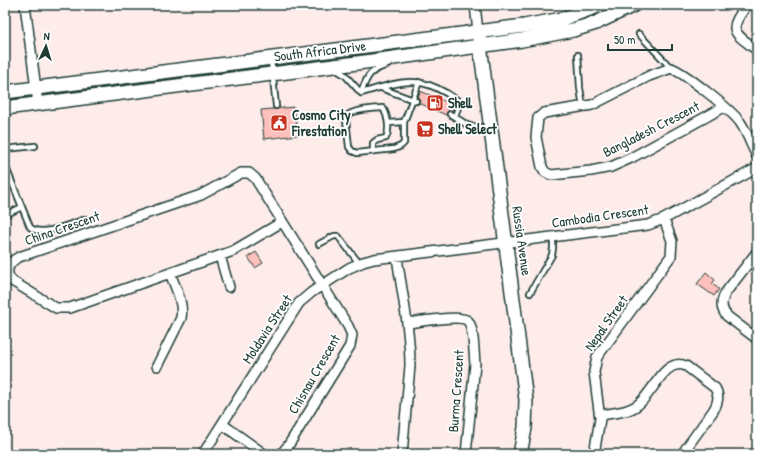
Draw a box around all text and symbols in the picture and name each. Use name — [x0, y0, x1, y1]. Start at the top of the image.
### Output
north arrow — [26, 26, 66, 66]
scale bar — [608, 26, 672, 52]
text: N — [43, 29, 50, 43]
text: 50 m — [614, 31, 635, 48]
street label: South Africa Drive — [273, 35, 367, 66]
fuel station icon: Shell — [425, 93, 445, 113]
place label: Shell — [448, 93, 473, 112]
street label: Bangladesh Crescent — [599, 96, 703, 162]
place label: Cosmo City Firestation — [291, 105, 351, 140]
public building icon: Cosmo City Firestation — [269, 113, 289, 133]
supermarket icon: Shell Select — [415, 119, 435, 139]
place label: Shell Select — [438, 119, 498, 138]
street label: Cambodia Crescent — [550, 199, 650, 232]
street label: Russia Avenue — [508, 205, 537, 277]
street label: China Crescent — [22, 206, 102, 249]
street label: Moldavia Street — [237, 290, 296, 367]
street label: Nepal Street — [579, 291, 633, 355]
street label: Chisnau Crescent — [283, 330, 344, 417]
street label: Burma Crescent — [443, 349, 468, 433]

